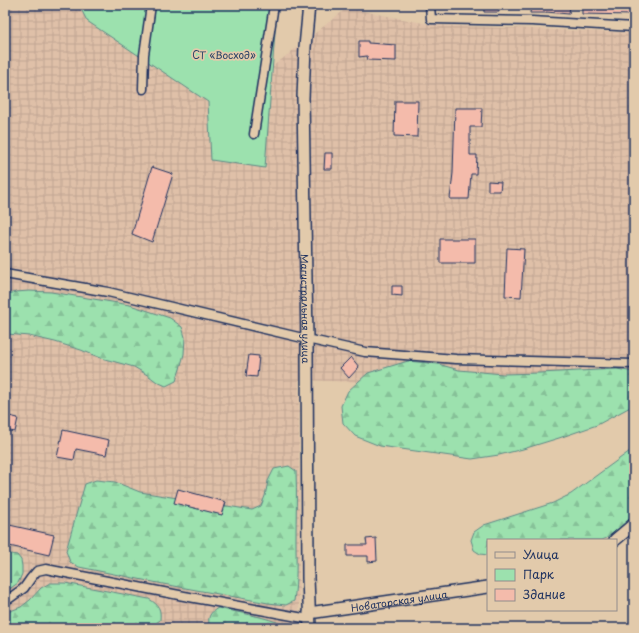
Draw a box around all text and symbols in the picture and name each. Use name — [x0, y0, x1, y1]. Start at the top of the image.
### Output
park label: СТ «Восход» — [192, 47, 256, 62]
street label: Магистральная улица — [298, 254, 315, 364]
legend — [487, 539, 617, 611]
text: Улица — [523, 545, 559, 563]
text: Парк — [523, 565, 555, 583]
street label: Новаторская улица — [350, 585, 449, 614]
text: Здание — [523, 585, 565, 603]

